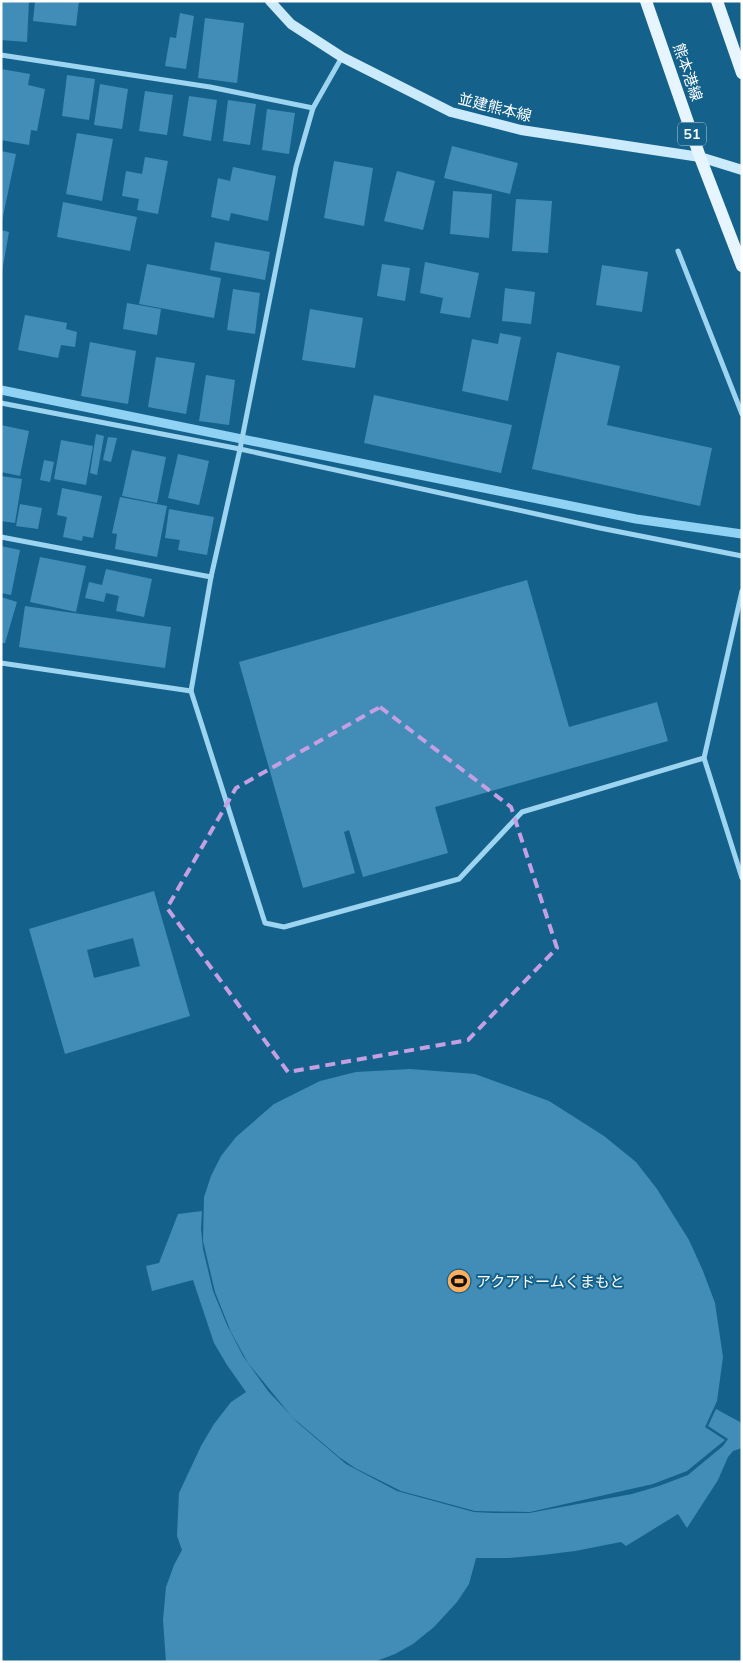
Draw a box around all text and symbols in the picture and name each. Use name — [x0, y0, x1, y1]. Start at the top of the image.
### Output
street label: 熊本港線 — [669, 41, 707, 103]
street label: 並建熊本線 — [456, 89, 534, 125]
road number: 51 — [678, 122, 706, 146]
sports icon: アクアドームくまもと — [446, 1268, 472, 1294]
place label: アクアドームくまもと — [476, 1272, 625, 1291]

